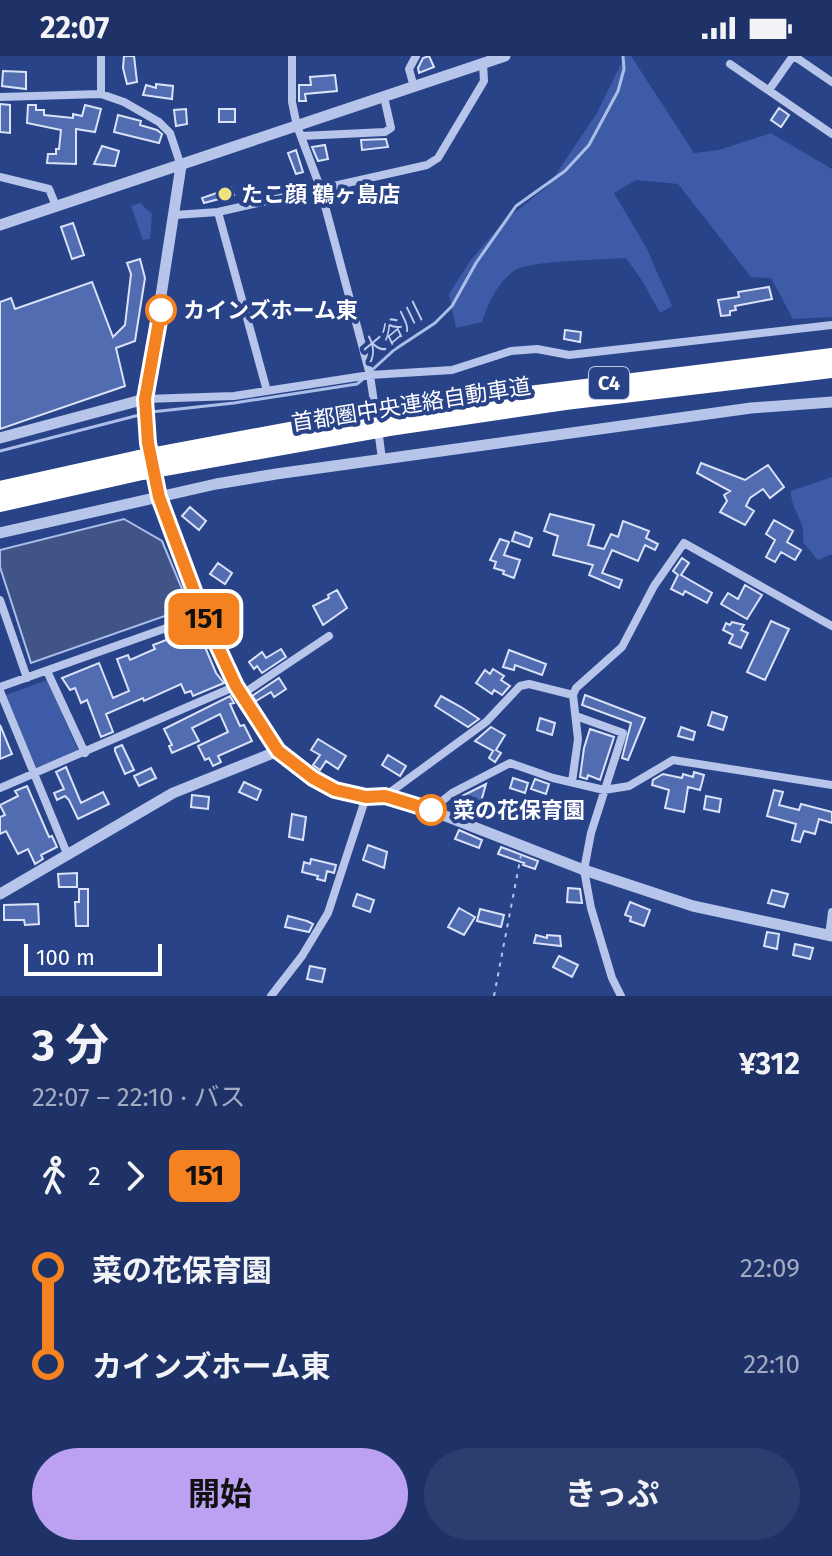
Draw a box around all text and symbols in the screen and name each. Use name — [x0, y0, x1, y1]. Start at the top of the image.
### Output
text: 22:07 — [40, 10, 109, 46]
place label: たこ顔 鶴ヶ島店 — [241, 181, 400, 208]
marker: たこ顔 鶴ヶ島店 — [216, 185, 234, 203]
marker: カインズホーム東 — [146, 295, 176, 325]
place label: カインズホーム東 — [183, 297, 358, 324]
water label: 大谷川 — [354, 297, 430, 367]
road number: C4 — [589, 367, 629, 399]
street label: 首都圏中央連絡自動車道 — [289, 372, 533, 437]
line badge: 151 — [158, 593, 250, 645]
text: 151 — [184, 602, 224, 635]
marker: 菜の花保育園 — [416, 795, 446, 825]
place label: 菜の花保育園 — [453, 797, 585, 824]
scale bar — [24, 940, 162, 976]
text: 100 m — [36, 944, 95, 971]
text: 3 分 — [32, 1019, 109, 1072]
text: ¥312 — [739, 1046, 800, 1082]
text: 22:07 – 22:10 · バス — [32, 1082, 246, 1113]
icon: walk — [32, 1154, 76, 1198]
icon: forward — [113, 1154, 157, 1198]
text: 151 — [185, 1159, 224, 1192]
text: 2 — [88, 1161, 101, 1192]
text: 菜の花保育園 — [92, 1253, 272, 1289]
text: 22:09 — [740, 1253, 800, 1284]
text: カインズホーム東 — [92, 1349, 331, 1385]
text: 22:10 — [743, 1349, 800, 1380]
button: 開始 — [32, 1448, 408, 1540]
button: きっぷ — [424, 1448, 800, 1540]

